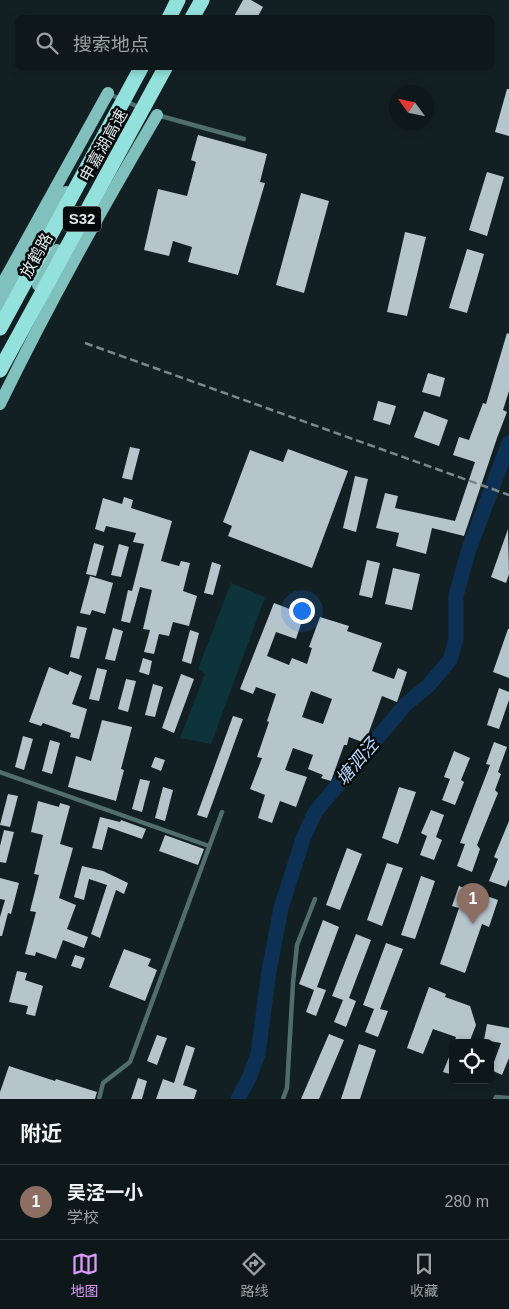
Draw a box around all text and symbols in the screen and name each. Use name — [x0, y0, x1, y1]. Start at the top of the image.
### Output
search box — [15, 15, 494, 70]
icon: search — [33, 29, 61, 57]
text: 搜索地点 — [73, 34, 149, 55]
north arrow — [389, 85, 434, 130]
street label: 申嘉湖高速 — [77, 106, 130, 184]
road number: S32 — [63, 206, 101, 232]
street label: 放鹤路 — [17, 230, 56, 280]
your location — [289, 598, 315, 624]
water label: 塘泗泾 — [332, 733, 383, 789]
pin: 1 — [457, 883, 489, 924]
map controls — [449, 1039, 494, 1084]
button: locate — [449, 1039, 494, 1084]
text: 附近 — [20, 1122, 62, 1145]
text: 吴泾一小 — [67, 1182, 143, 1203]
text: 1 — [32, 1193, 40, 1210]
text: 280 m — [445, 1193, 489, 1210]
text: 学校 — [67, 1209, 99, 1226]
tab: 地图 — [71, 1250, 99, 1300]
tab: 路线 — [240, 1250, 268, 1300]
tab: 收藏 — [410, 1250, 438, 1300]

